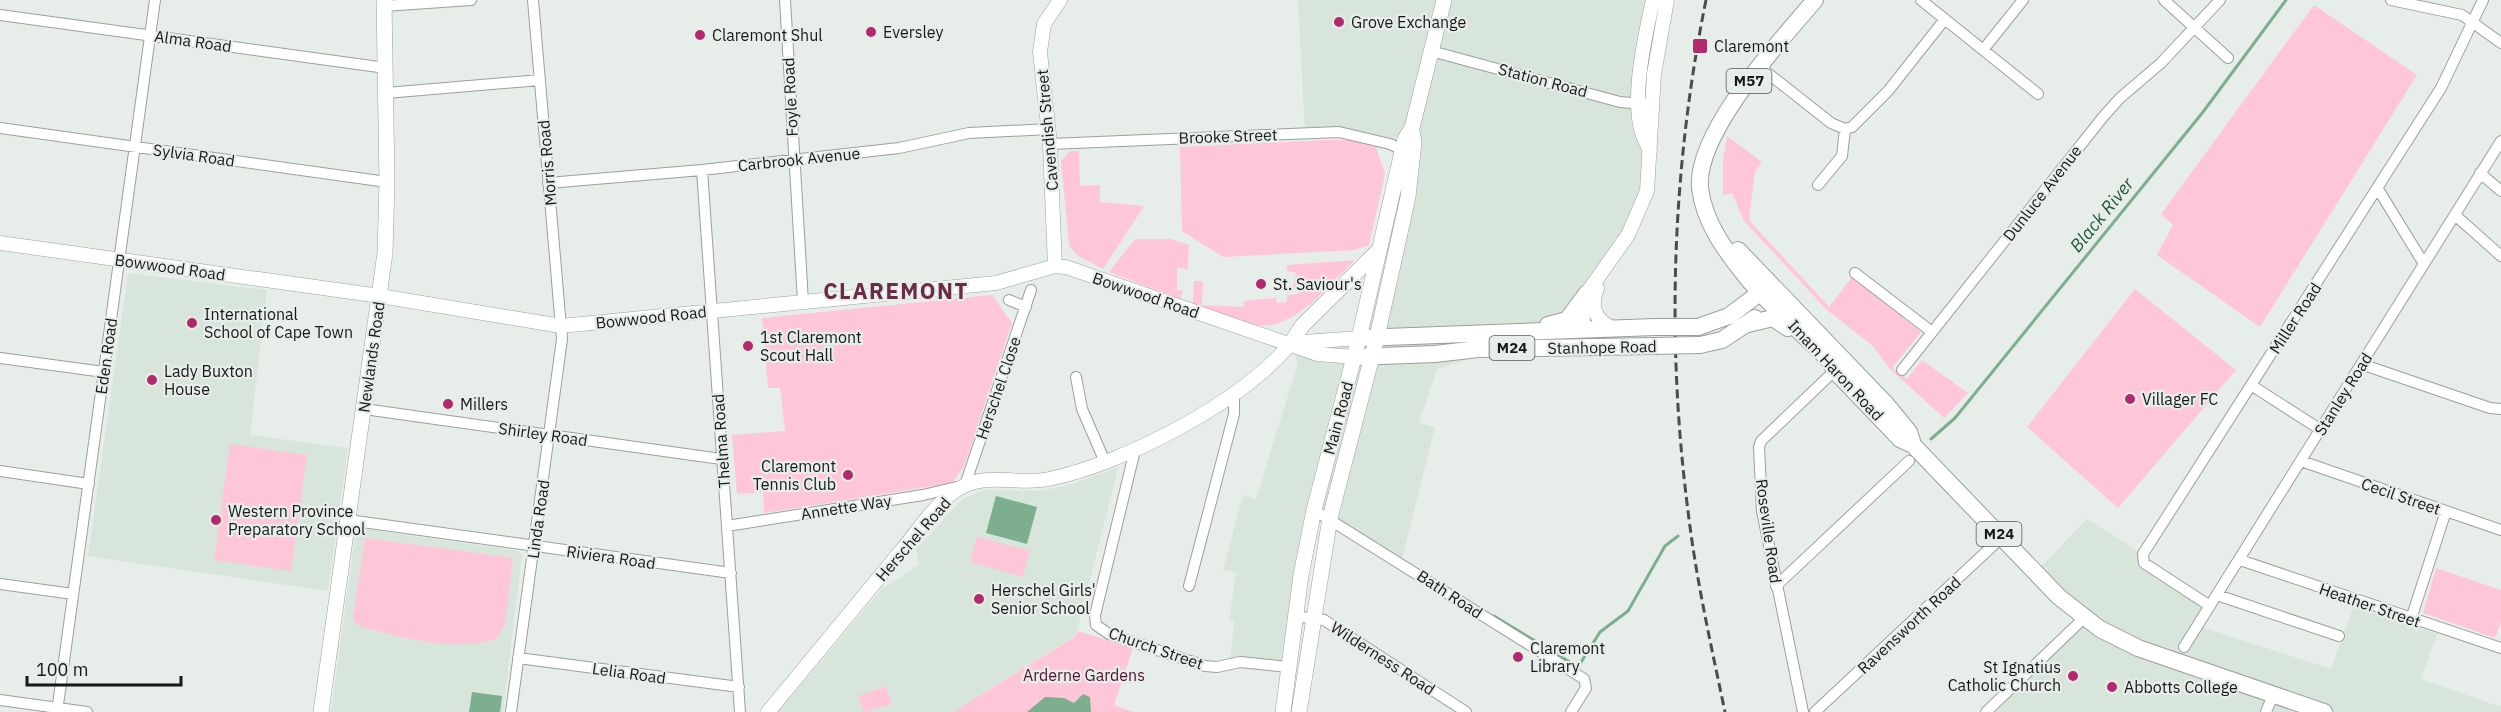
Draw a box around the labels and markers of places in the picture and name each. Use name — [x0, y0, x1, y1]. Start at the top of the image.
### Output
place label: Grove Exchange — [1351, 12, 1466, 32]
marker: Grove Exchange — [1332, 15, 1346, 29]
place label: Eversley — [883, 22, 944, 42]
place label: Claremont Shul — [712, 25, 823, 45]
marker: Eversley — [864, 25, 878, 39]
marker: Claremont Shul — [693, 28, 707, 42]
place label: Claremont — [1714, 36, 1789, 56]
marker: Claremont — [1691, 37, 1709, 55]
place label: St. Saviour's — [1273, 274, 1362, 294]
marker: St. Saviour's — [1254, 277, 1268, 291]
place label: International School of Cape Town — [204, 304, 353, 342]
marker: International School of Cape Town — [185, 316, 199, 330]
place label: 1st Claremont Scout Hall — [760, 327, 862, 365]
marker: 1st Claremont Scout Hall — [741, 339, 755, 353]
place label: Lady Buxton House — [164, 361, 253, 399]
marker: Lady Buxton House — [145, 373, 159, 387]
place label: Villager FC — [2142, 389, 2218, 409]
marker: Villager FC — [2123, 392, 2137, 406]
place label: Millers — [460, 394, 508, 414]
marker: Millers — [441, 397, 455, 411]
place label: Claremont Tennis Club — [753, 456, 836, 494]
marker: Claremont Tennis Club — [841, 468, 855, 482]
place label: Western Province Preparatory School — [228, 501, 365, 539]
marker: Western Province Preparatory School — [209, 513, 223, 527]
place label: Herschel Girls' Senior School — [991, 580, 1096, 618]
marker: Herschel Girls' Senior School — [972, 592, 986, 606]
place label: Claremont Library — [1530, 638, 1605, 676]
marker: Claremont Library — [1511, 650, 1525, 664]
place label: St Ignatius Catholic Church — [1948, 657, 2061, 695]
marker: St Ignatius Catholic Church — [2066, 669, 2080, 683]
place label: Abbotts College — [2124, 677, 2238, 697]
marker: Abbotts College — [2105, 680, 2119, 694]

